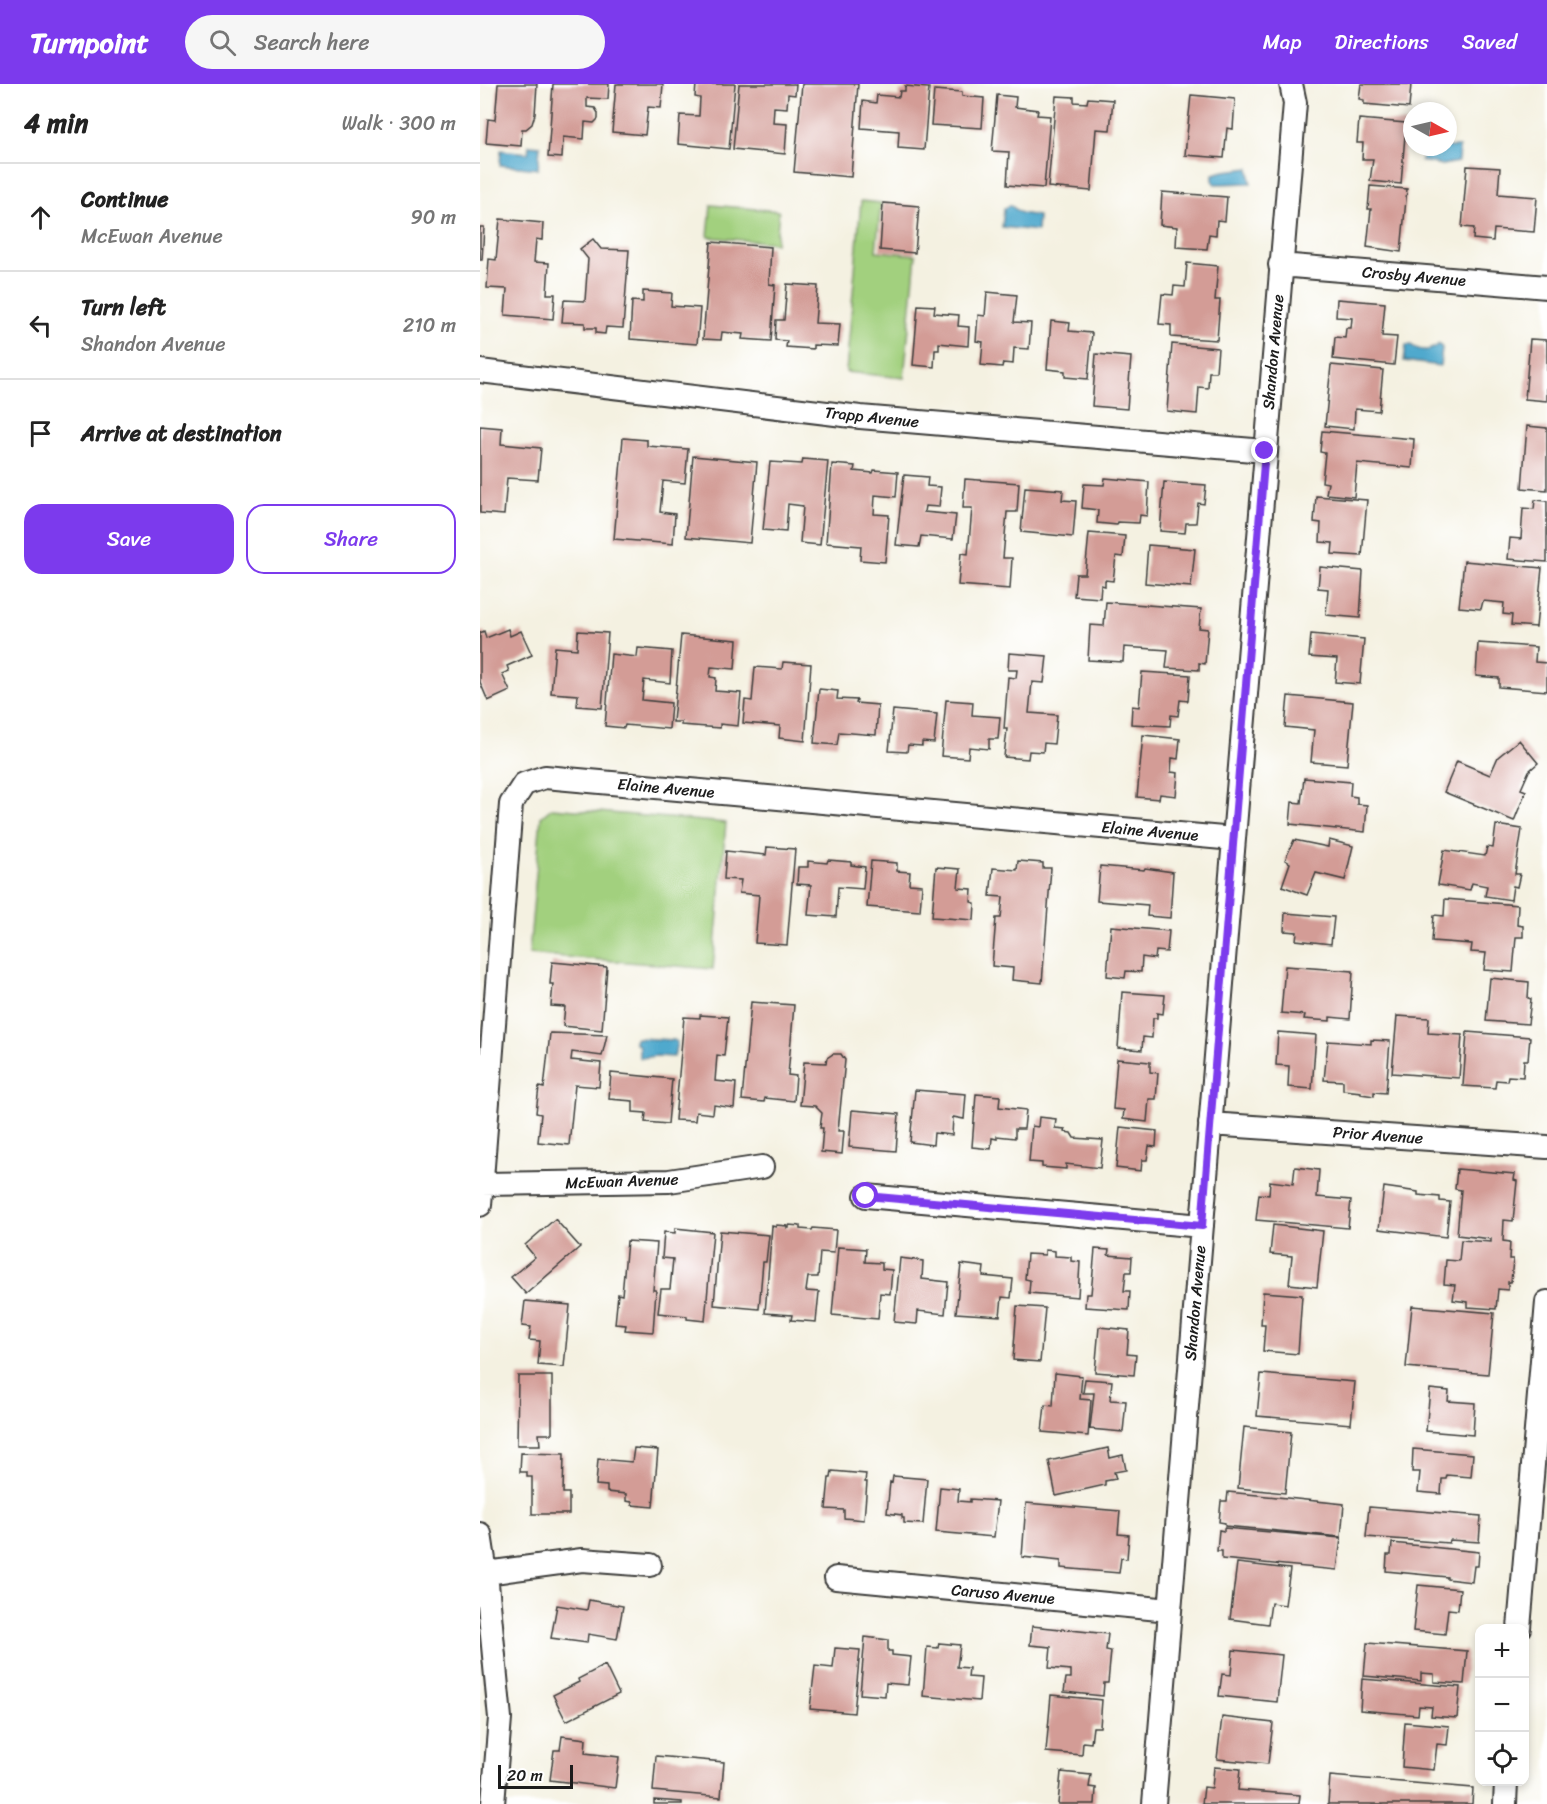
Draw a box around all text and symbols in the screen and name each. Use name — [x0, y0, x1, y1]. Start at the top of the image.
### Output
search box — [185, 15, 605, 69]
text: Turnpoint — [30, 18, 149, 67]
text: Search here — [254, 23, 370, 62]
text: Map — [1263, 23, 1301, 61]
text: Directions — [1334, 23, 1429, 61]
text: Saved — [1462, 23, 1517, 61]
icon: search — [206, 26, 239, 59]
text: 4 min — [24, 100, 88, 146]
north arrow — [1403, 102, 1457, 156]
text: Walk · 300 m — [342, 106, 456, 141]
text: Continue — [81, 180, 169, 219]
text: 90 m — [411, 200, 456, 235]
icon: ahead — [24, 201, 57, 234]
text: McEwan Avenue — [81, 219, 223, 254]
street label: Crosby Avenue — [1361, 257, 1467, 295]
text: Turn left — [81, 288, 166, 327]
street label: Shandon Avenue — [1254, 293, 1292, 411]
text: 210 m — [403, 308, 456, 343]
icon: left — [24, 309, 57, 342]
text: Shandon Avenue — [81, 327, 225, 362]
street label: Trapp Avenue — [823, 398, 921, 436]
text: Arrive at destination — [81, 414, 282, 453]
icon: arrive — [24, 417, 57, 450]
route end — [1251, 437, 1277, 463]
button: Save — [24, 504, 234, 574]
button: Share — [246, 504, 456, 574]
street label: Elaine Avenue — [616, 769, 716, 807]
street label: Elaine Avenue — [1100, 812, 1200, 850]
street label: Prior Avenue — [1332, 1117, 1424, 1153]
street label: McEwan Avenue — [565, 1165, 679, 1197]
route start — [852, 1182, 878, 1208]
street label: Shandon Avenue — [1176, 1244, 1214, 1362]
street label: Caruso Avenue — [950, 1575, 1056, 1613]
map controls — [1475, 1624, 1529, 1786]
button: + — [1475, 1624, 1529, 1678]
button: − — [1475, 1678, 1529, 1732]
button: locate — [1475, 1732, 1529, 1786]
text: 20 m — [507, 1761, 543, 1790]
scale bar — [498, 1762, 573, 1790]

